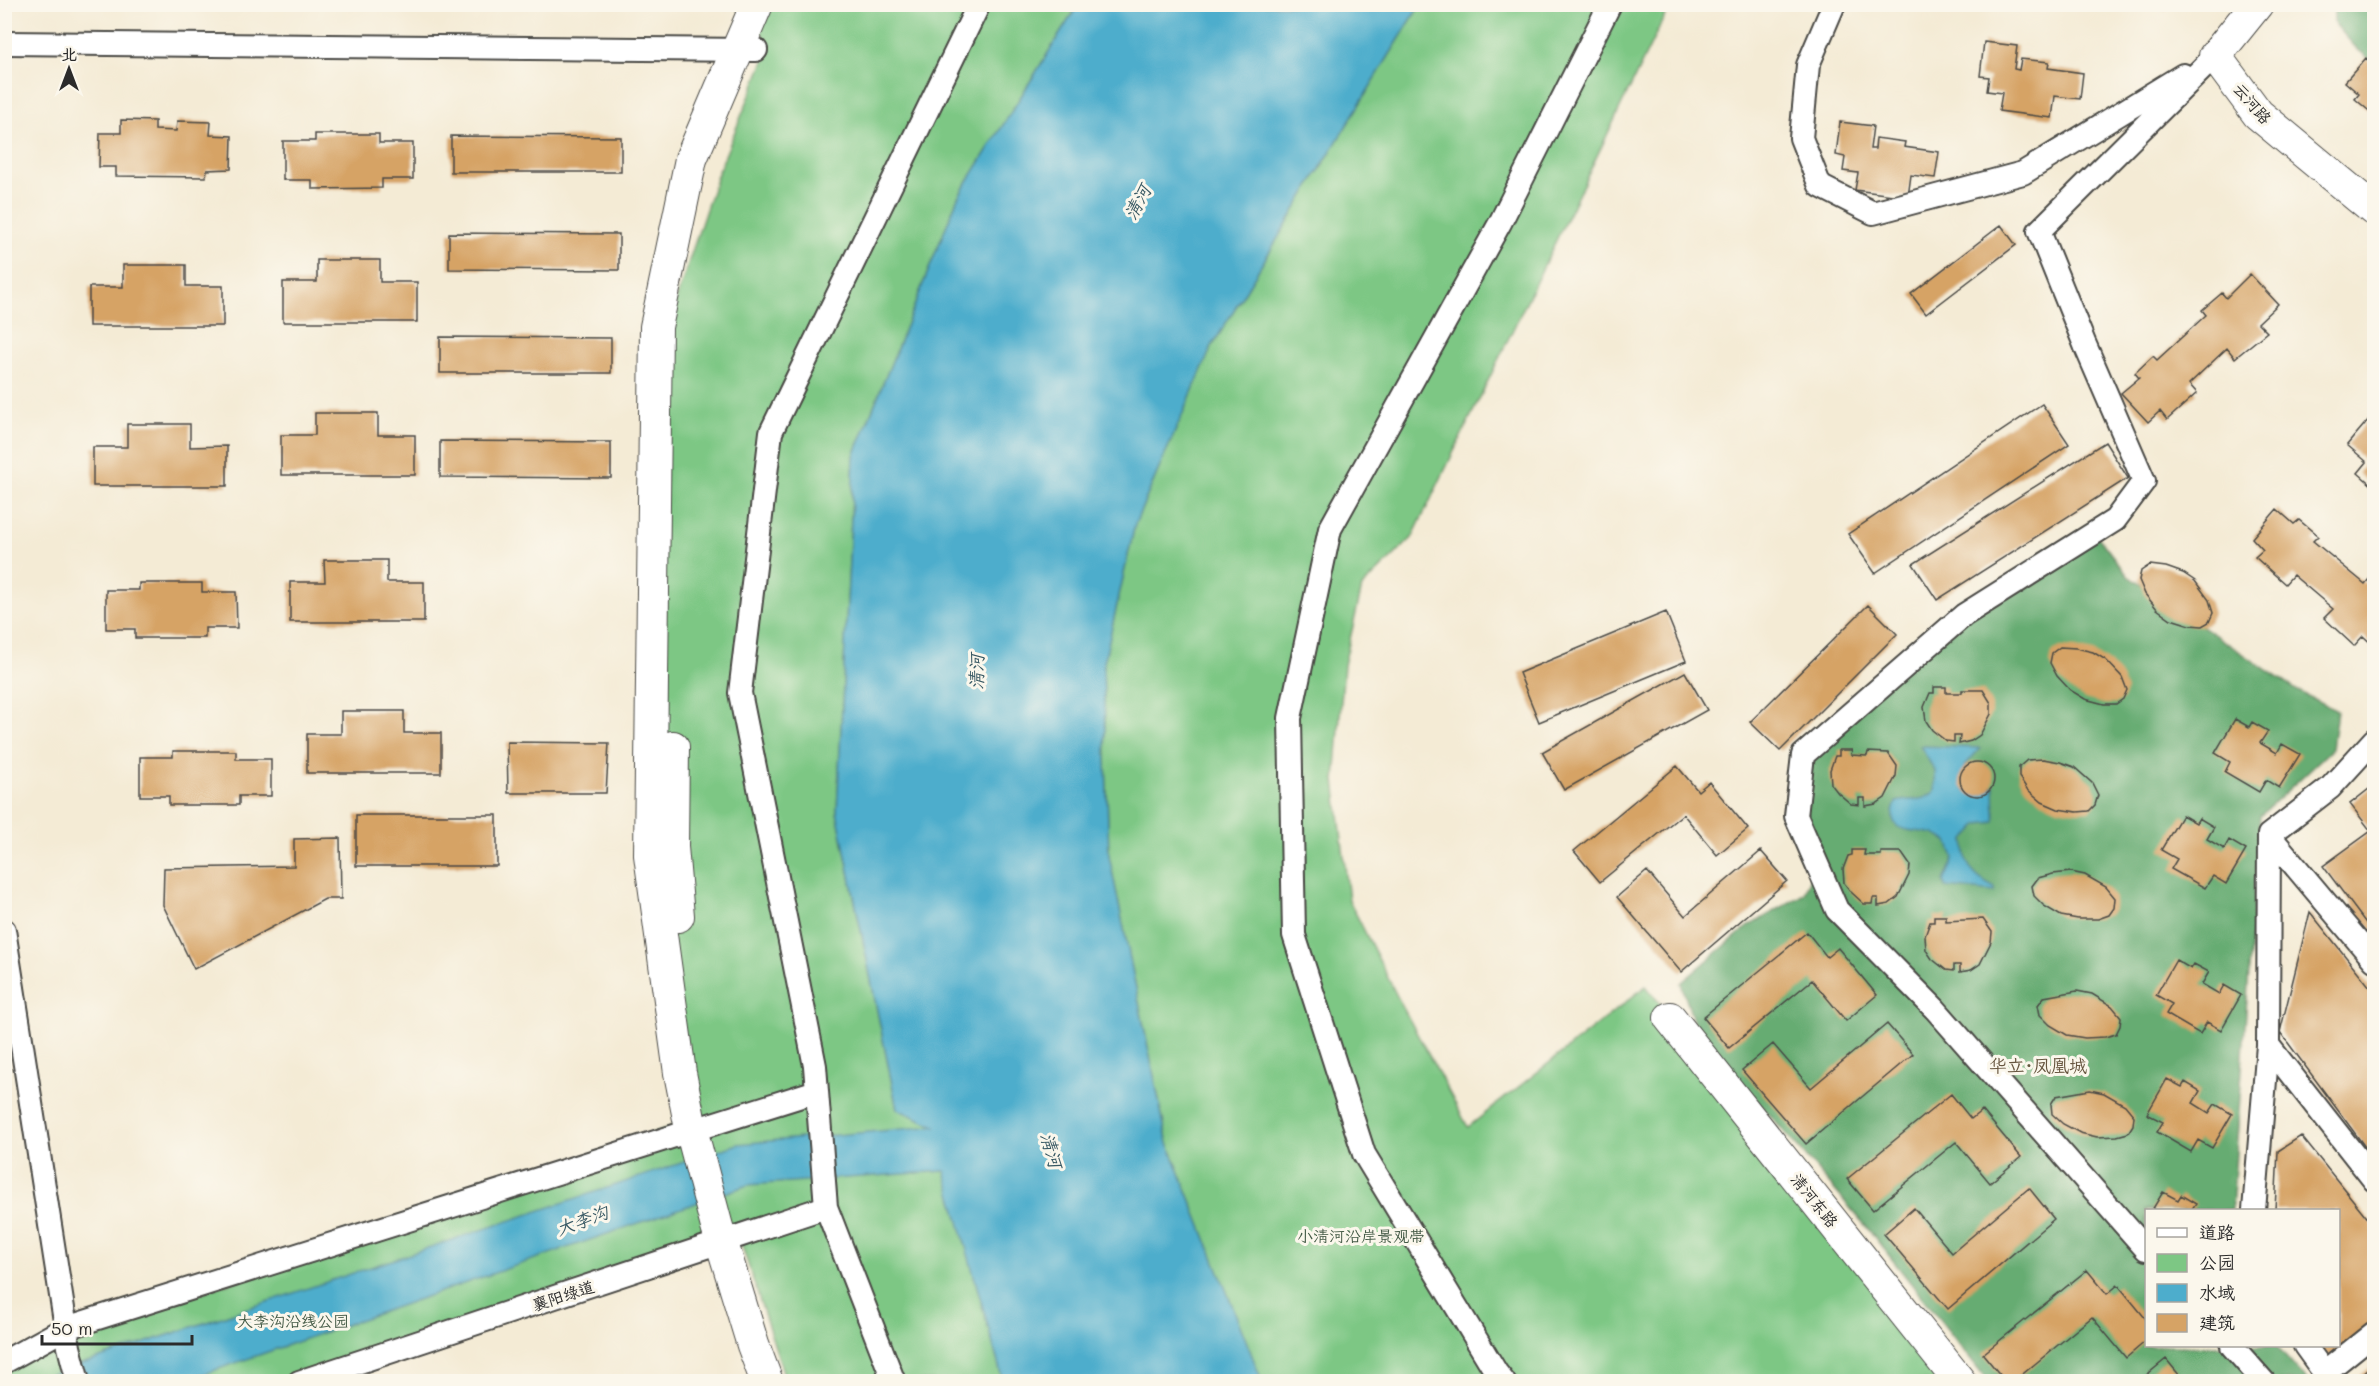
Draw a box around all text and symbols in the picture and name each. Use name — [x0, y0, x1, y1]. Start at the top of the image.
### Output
north arrow — [39, 39, 99, 99]
text: 北 — [61, 43, 77, 64]
street label: 云河路 — [2229, 78, 2277, 128]
water label: 清河 — [1118, 178, 1157, 224]
water label: 清河 — [964, 651, 988, 690]
district label: 华立·凤凰城 — [1989, 1053, 2087, 1077]
water label: 清河 — [1036, 1129, 1069, 1173]
street label: 清河东路 — [1787, 1169, 1843, 1231]
water label: 大李沟 — [553, 1199, 613, 1241]
legend — [2145, 1209, 2340, 1347]
text: 道路 — [2199, 1220, 2235, 1244]
park label: 小清河沿岸景观带 — [1297, 1225, 1425, 1246]
text: 公园 — [2199, 1250, 2235, 1274]
street label: 襄阳绿道 — [529, 1275, 597, 1315]
text: 水域 — [2199, 1280, 2235, 1304]
scale bar — [42, 1308, 192, 1346]
park label: 大李沟沿线公园 — [237, 1310, 349, 1331]
text: 建筑 — [2199, 1310, 2235, 1334]
text: 50 m — [51, 1316, 93, 1340]

